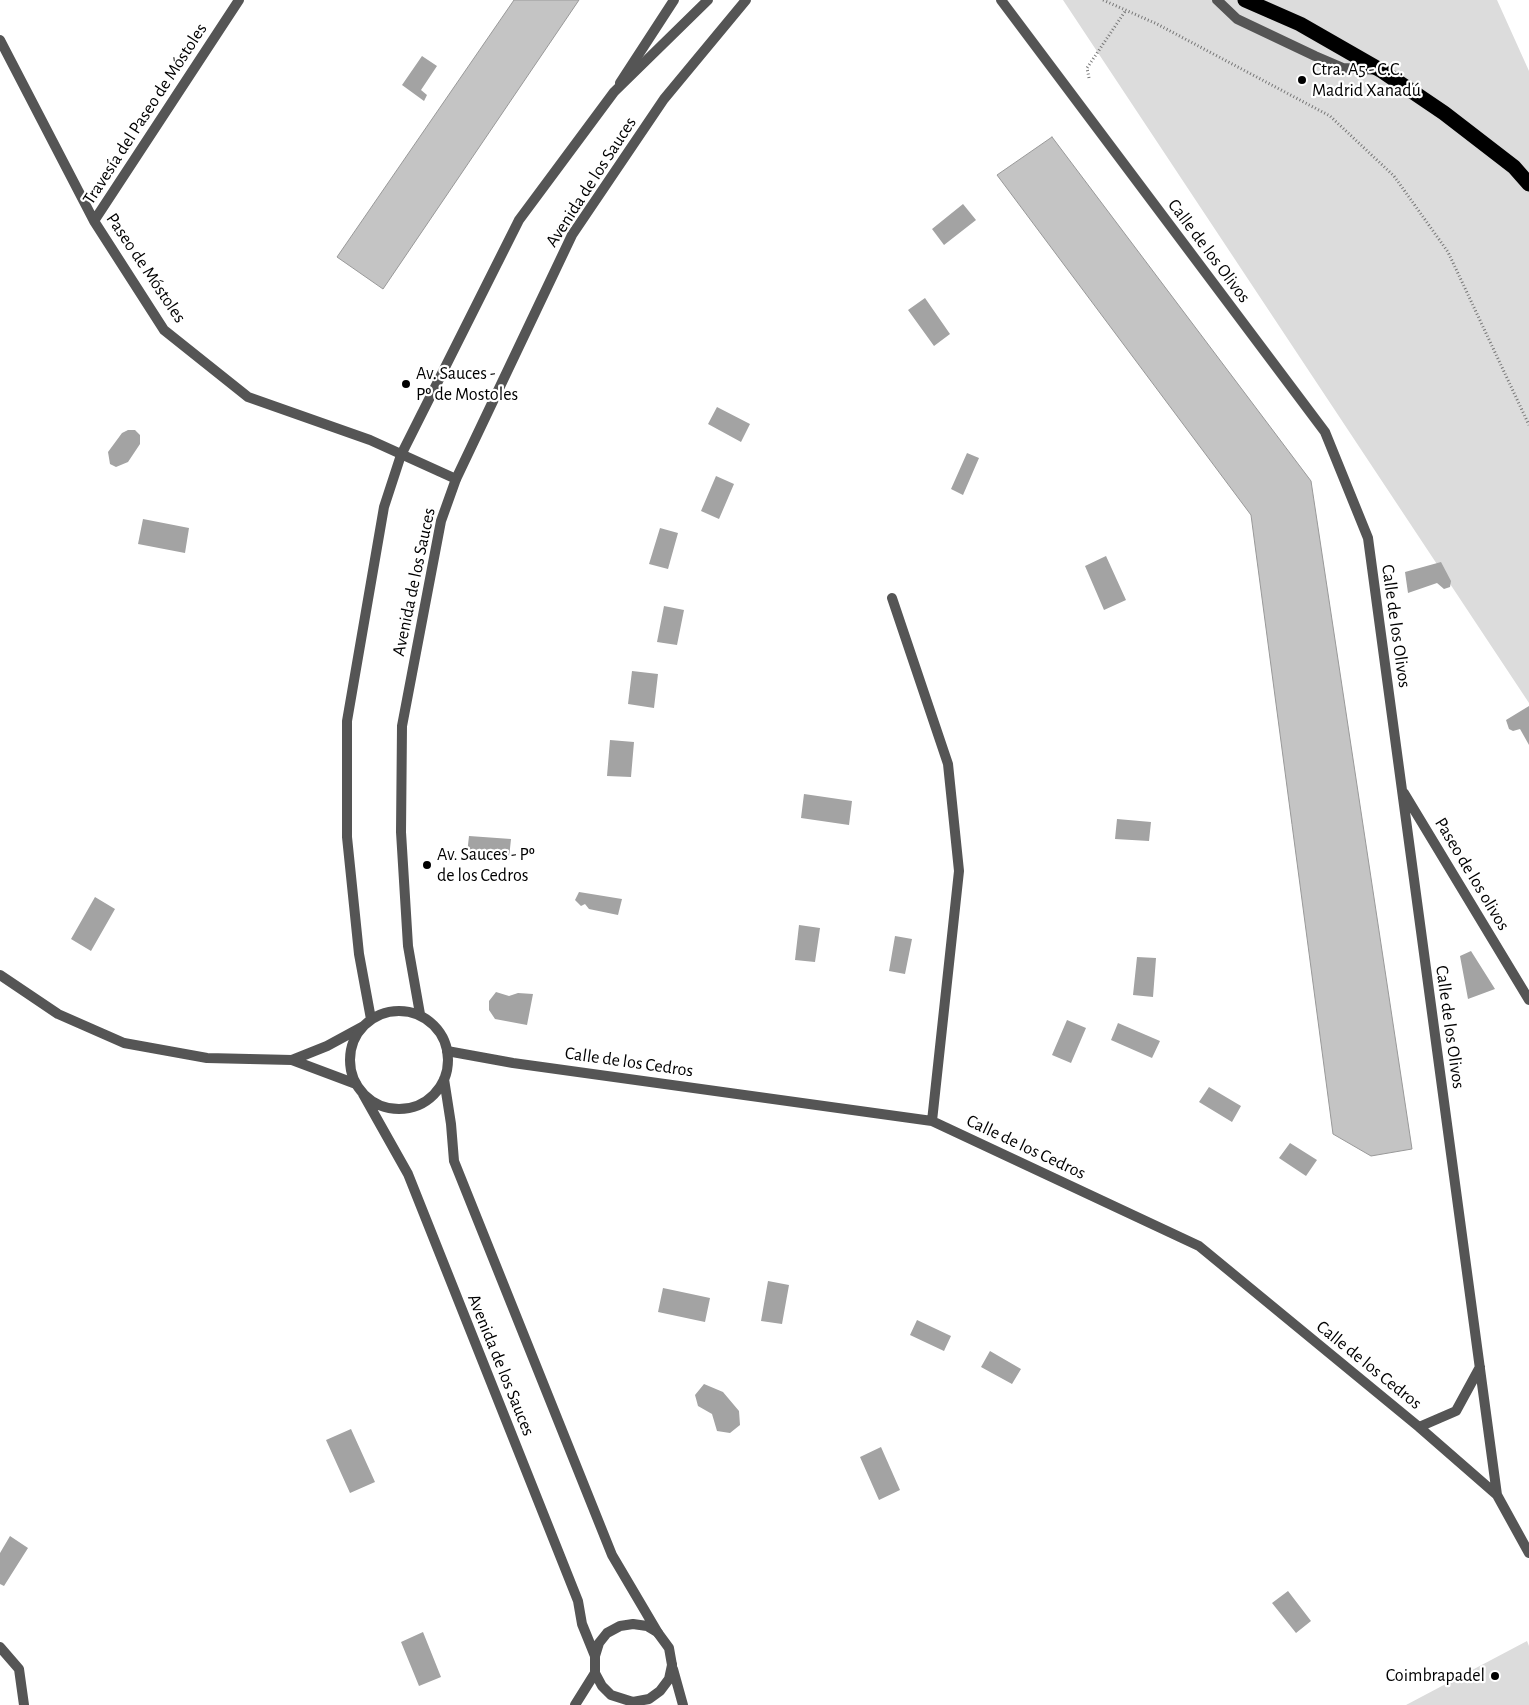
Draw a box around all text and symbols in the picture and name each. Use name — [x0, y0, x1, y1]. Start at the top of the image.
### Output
street label: Travesía del Paseo de Móstoles — [78, 19, 212, 209]
place label: Ctra. A5 - C.C. Madrid Xanadú — [1312, 59, 1421, 102]
marker: Ctra. A5 - C.C. Madrid Xanadú — [1296, 74, 1308, 86]
street label: Avenida de los Sauces — [541, 113, 641, 251]
street label: Calle de los Olivos — [1163, 195, 1255, 307]
street label: Paseo de Móstoles — [101, 209, 191, 327]
place label: Av. Sauces - Pº de Mostoles — [416, 363, 518, 406]
marker: Av. Sauces - Pº de Mostoles — [400, 378, 412, 390]
street label: Avenida de los Sauces — [388, 506, 440, 658]
street label: Calle de los Olivos — [1377, 563, 1415, 689]
street label: Paseo de los olivos — [1430, 814, 1514, 934]
place label: Av. Sauces - Pº de los Cedros — [437, 844, 535, 886]
marker: Av. Sauces - Pº de los Cedros — [421, 859, 433, 871]
street label: Calle de los Olivos — [1431, 964, 1469, 1090]
street label: Calle de los Cedros — [563, 1042, 695, 1082]
street label: Calle de los Cedros — [963, 1110, 1089, 1184]
street label: Avenida de los Sauces — [463, 1291, 539, 1439]
street label: Calle de los Cedros — [1312, 1316, 1426, 1414]
place label: Coimbrapadel — [1386, 1665, 1485, 1687]
marker: Coimbrapadel — [1489, 1670, 1501, 1682]

